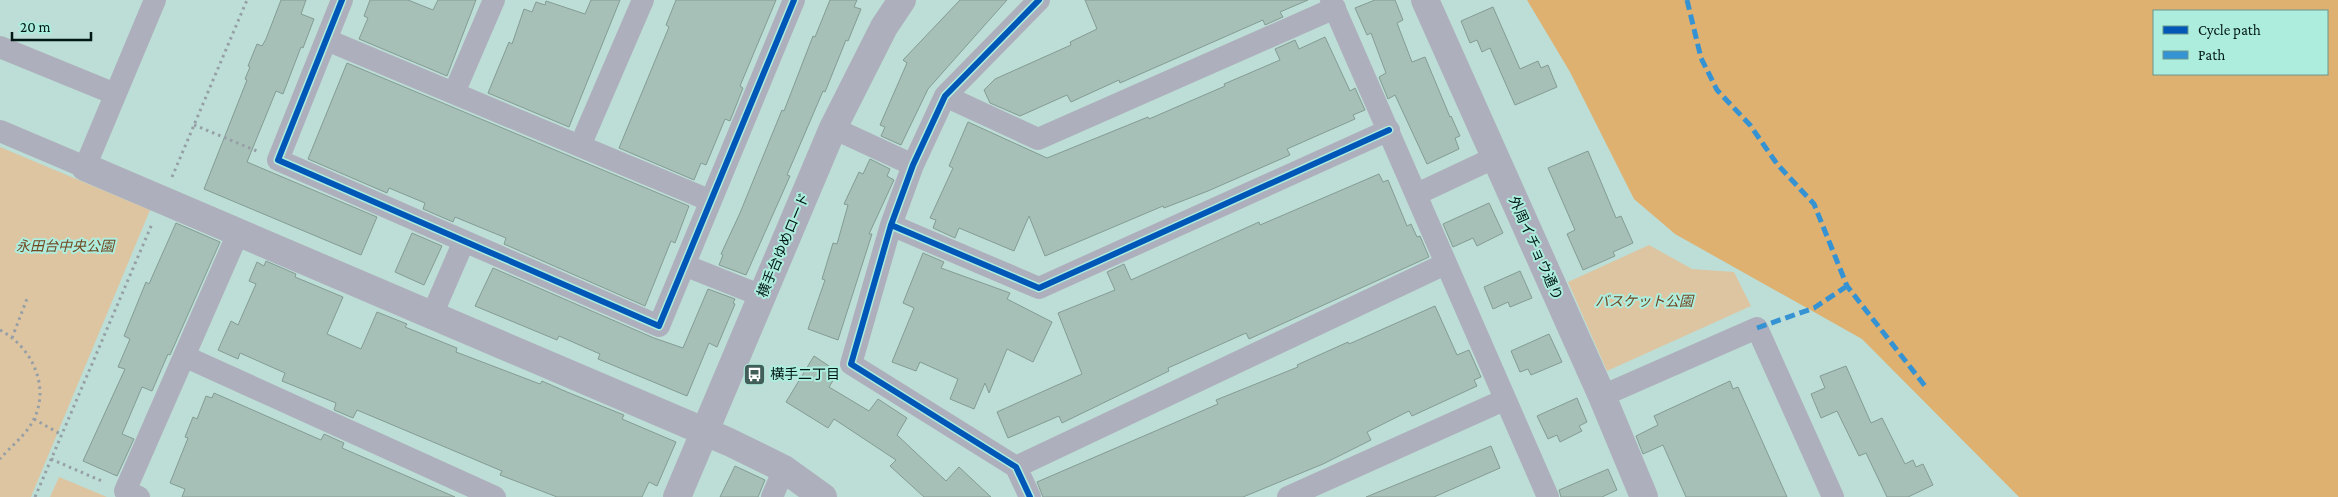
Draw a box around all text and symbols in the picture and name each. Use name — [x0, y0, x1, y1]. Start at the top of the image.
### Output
scale bar — [12, 10, 91, 42]
legend — [2153, 10, 2328, 75]
text: 20 m — [20, 19, 51, 35]
text: Cycle path — [2198, 22, 2261, 39]
text: Path — [2198, 47, 2225, 63]
street label: 横手台ゆめロード — [754, 190, 812, 300]
street label: 外周イチョウ通り — [1506, 194, 1566, 302]
park label: 永田台中央公園 — [16, 238, 116, 254]
park label: バスケット公園 — [1595, 293, 1695, 309]
bus stop icon: 横手二丁目 — [742, 362, 766, 386]
place label: 横手二丁目 — [770, 366, 840, 382]

